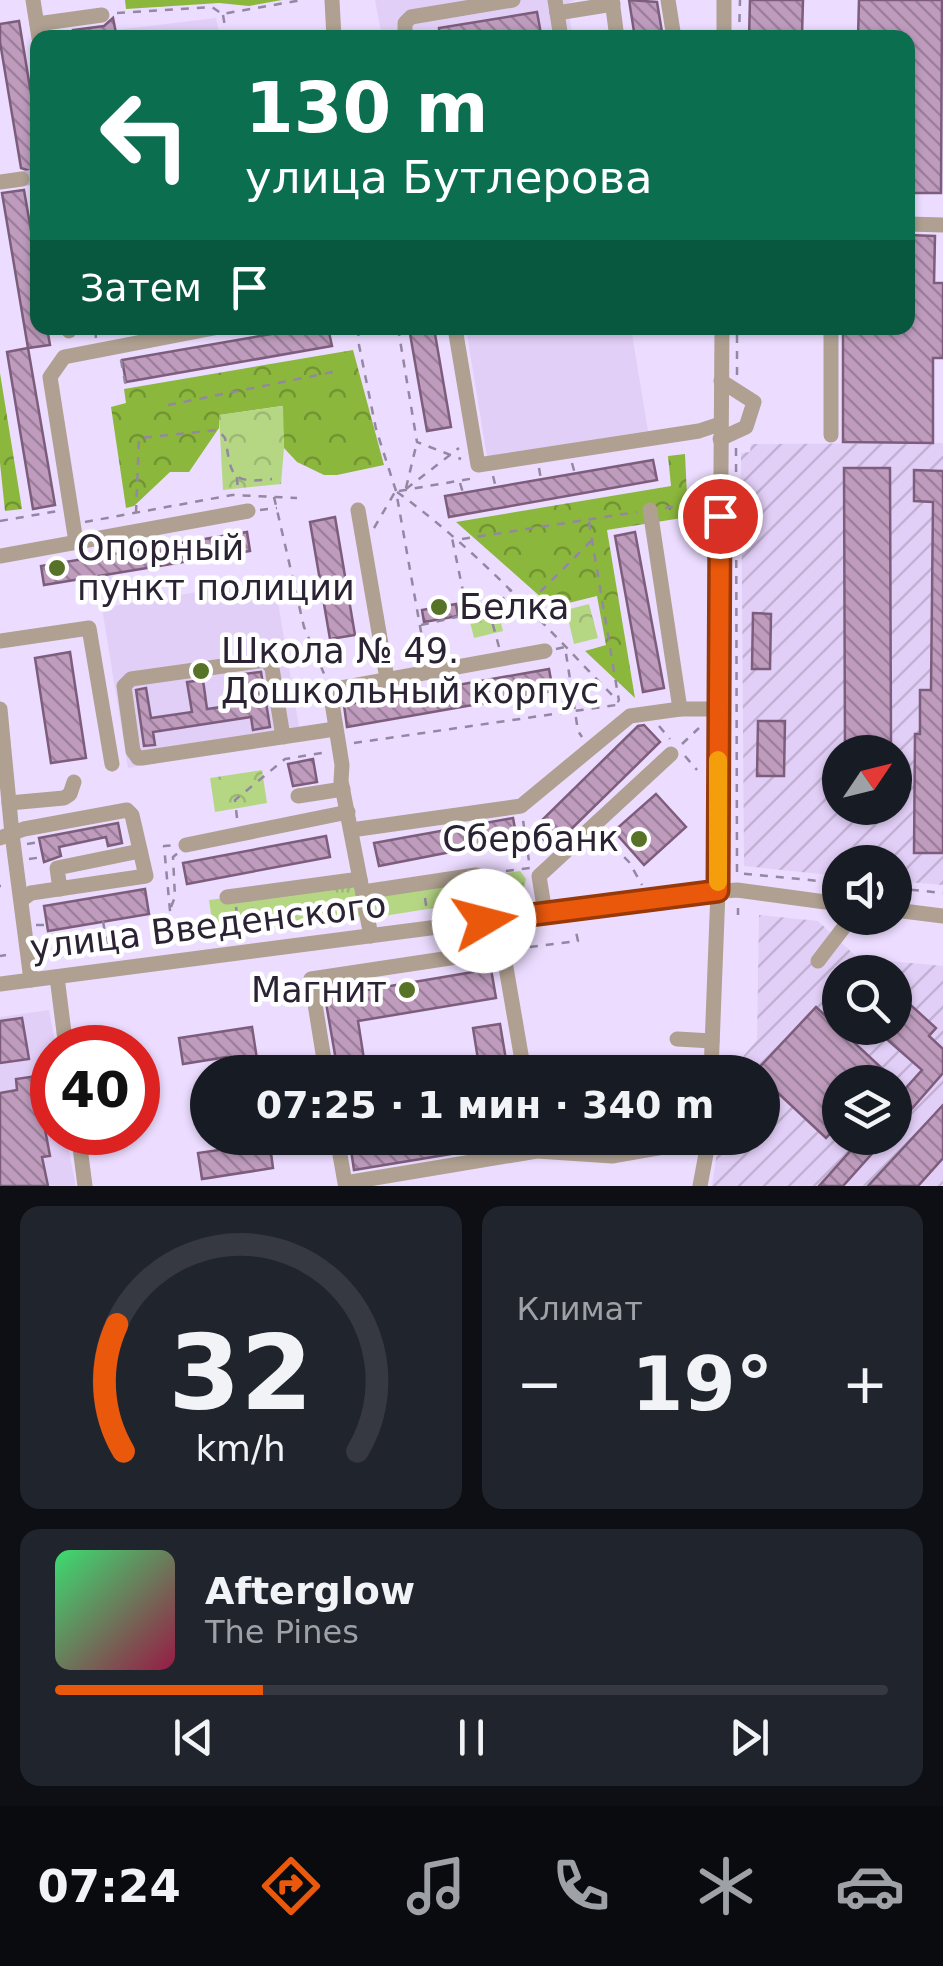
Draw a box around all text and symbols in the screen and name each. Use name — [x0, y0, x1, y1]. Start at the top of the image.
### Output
text: 130 m — [245, 67, 488, 149]
icon: left — [80, 70, 210, 200]
text: улица Бутлерова — [245, 151, 653, 204]
icon: arrive — [222, 260, 277, 315]
text: Затем — [80, 266, 202, 310]
pin — [678, 474, 763, 559]
icon: arrive — [693, 489, 748, 544]
place label: Опорный пункт полиции — [77, 528, 355, 608]
marker: Опорный пункт полиции — [46, 557, 68, 579]
place label: Белка — [459, 587, 570, 627]
marker: Белка — [428, 596, 450, 618]
place label: Школа № 49. Дошкольный корпус — [221, 631, 599, 711]
marker: Школа № 49. Дошкольный корпус — [190, 660, 212, 682]
north arrow — [822, 735, 912, 825]
map controls — [822, 735, 912, 1155]
place label: Сбербанк — [442, 819, 619, 859]
marker: Сбербанк — [628, 828, 650, 850]
button: sound — [822, 845, 912, 935]
position arrow — [432, 869, 536, 973]
street label: улица Введенского — [28, 884, 388, 968]
button: search — [822, 955, 912, 1045]
place label: Магнит — [251, 970, 387, 1010]
marker: Магнит — [396, 979, 418, 1001]
speed limit sign: 40 — [30, 1025, 160, 1155]
button: layers — [822, 1065, 912, 1155]
text: 07:25 · 1 мин · 340 m — [256, 1083, 714, 1127]
text: Климат — [517, 1290, 643, 1328]
text: 32 — [168, 1312, 313, 1434]
text: 19° — [631, 1340, 773, 1428]
text: − — [517, 1352, 563, 1416]
text: + — [842, 1352, 888, 1416]
text: km/h — [196, 1428, 286, 1469]
text: Afterglow — [205, 1569, 415, 1613]
text: The Pines — [205, 1613, 359, 1651]
icon: previous — [166, 1710, 221, 1765]
icon: pause — [444, 1710, 499, 1765]
icon: next — [722, 1710, 777, 1765]
icon: directions — [256, 1851, 326, 1921]
icon: music — [401, 1851, 471, 1921]
icon: phone — [546, 1851, 616, 1921]
icon: climate — [691, 1851, 761, 1921]
icon: car — [835, 1851, 905, 1921]
text: 07:24 — [37, 1860, 181, 1913]

